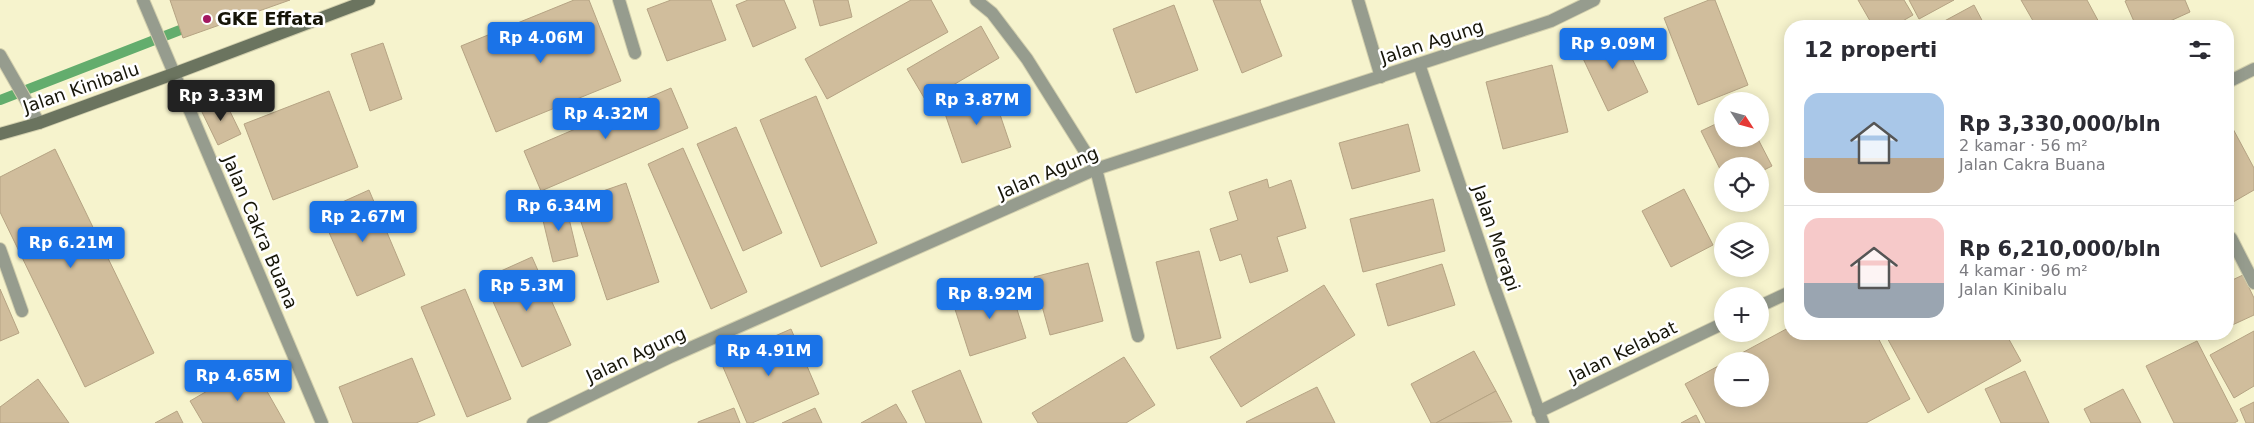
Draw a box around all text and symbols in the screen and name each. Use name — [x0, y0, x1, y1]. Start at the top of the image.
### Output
place label: GKE Effata — [217, 8, 324, 29]
marker: GKE Effata — [201, 13, 213, 25]
street label: Jalan Agung — [1377, 15, 1486, 68]
pin: Rp 4.06M — [489, 22, 593, 64]
text: Rp 4.06M — [499, 28, 583, 47]
pin: Rp 9.09M — [1561, 28, 1665, 70]
text: Rp 9.09M — [1571, 34, 1655, 53]
icon: filters — [2186, 36, 2214, 64]
text: 12 properti — [1804, 38, 1937, 62]
street label: Jalan Kinibalu — [19, 58, 142, 118]
pin: Rp 3.33M — [169, 80, 273, 122]
pin: Rp 3.87M — [925, 84, 1029, 126]
text: Rp 3.33M — [179, 86, 263, 105]
text: Rp 3.87M — [935, 90, 1019, 109]
north arrow — [1714, 92, 1769, 148]
map controls — [1714, 92, 1769, 407]
pin: Rp 4.32M — [554, 98, 658, 140]
text: Rp 4.32M — [564, 104, 648, 123]
text: Rp 3,330,000/bln — [1959, 112, 2161, 136]
icon: home — [1844, 113, 1904, 173]
text: 2 kamar · 56 m² — [1959, 136, 2088, 155]
street label: Jalan Agung — [993, 142, 1101, 204]
street label: Jalan Cakra Buana — [218, 151, 302, 312]
text: Jalan Cakra Buana — [1959, 155, 2106, 174]
button: locate — [1714, 157, 1769, 212]
street label: Jalan Merapi — [1468, 181, 1524, 294]
pin: Rp 6.34M — [507, 190, 611, 232]
text: Rp 6.34M — [517, 196, 601, 215]
pin: Rp 2.67M — [311, 200, 415, 243]
text: Rp 2.67M — [321, 207, 405, 226]
button: layers — [1714, 222, 1769, 277]
pin: Rp 6.21M — [19, 226, 123, 269]
text: Rp 6.21M — [29, 233, 113, 252]
text: Rp 6,210,000/bln — [1959, 237, 2161, 261]
icon: home — [1844, 238, 1904, 298]
text: 4 kamar · 96 m² — [1959, 261, 2088, 280]
pin: Rp 5.3M — [481, 270, 573, 312]
text: Rp 5.3M — [490, 276, 564, 295]
pin: Rp 8.92M — [938, 278, 1042, 320]
text: Jalan Kinibalu — [1959, 280, 2067, 299]
text: Rp 8.92M — [948, 284, 1032, 303]
button: + — [1714, 287, 1769, 342]
street label: Jalan Kelabat — [1565, 316, 1680, 387]
street label: Jalan Agung — [582, 322, 689, 387]
pin: Rp 4.91M — [717, 334, 821, 377]
text: Rp 4.91M — [727, 341, 811, 360]
button: − — [1714, 352, 1769, 407]
pin: Rp 4.65M — [186, 360, 290, 402]
text: Rp 4.65M — [196, 366, 280, 385]

